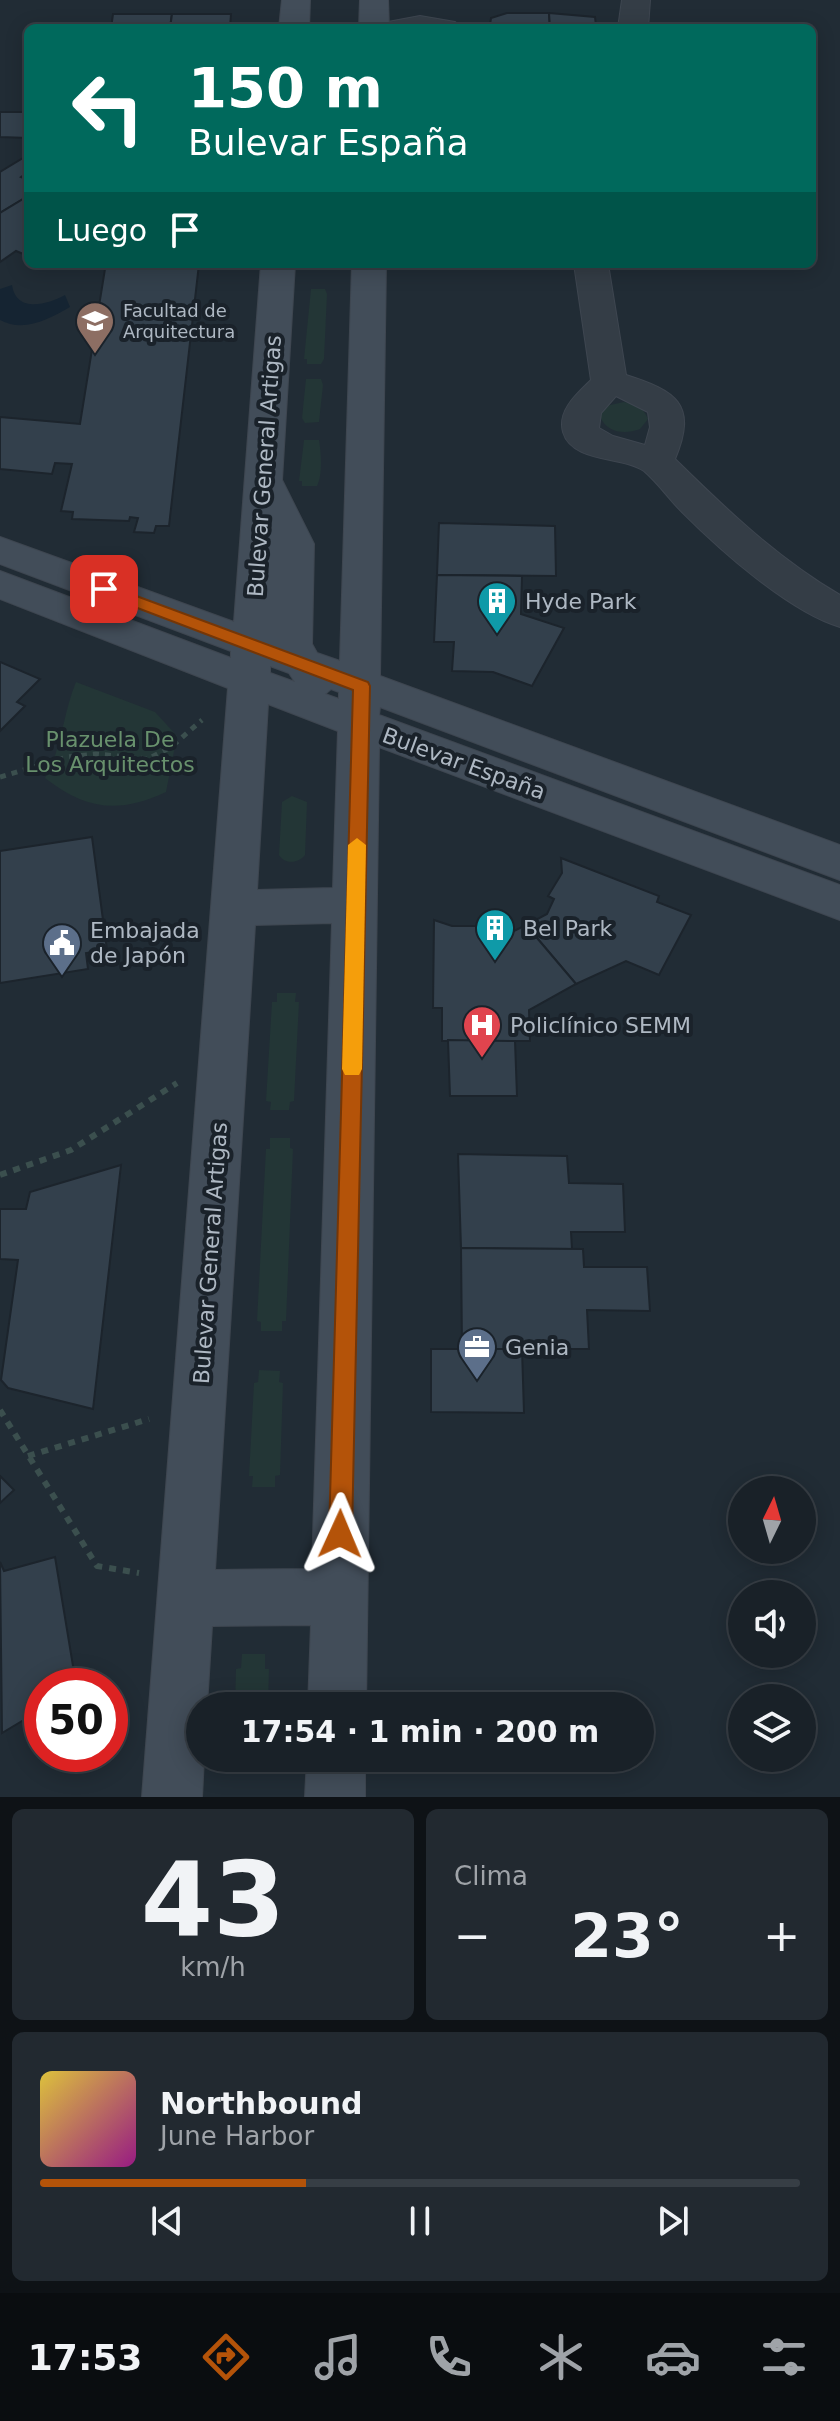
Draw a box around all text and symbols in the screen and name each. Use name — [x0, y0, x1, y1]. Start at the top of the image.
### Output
text: 150 m — [188, 55, 383, 120]
icon: left — [56, 56, 160, 160]
text: Bulevar España — [188, 122, 469, 163]
icon: arrive — [163, 208, 207, 252]
text: Luego — [56, 213, 147, 248]
school or university icon: Facultad de Arquitectura — [74, 300, 116, 355]
place label: Facultad de Arquitectura — [123, 300, 235, 342]
street label: Bulevar General Artigas — [243, 334, 286, 598]
pin — [70, 555, 138, 623]
icon: arrive — [82, 567, 126, 611]
building icon: Hyde Park — [476, 580, 518, 635]
place label: Hyde Park — [525, 589, 637, 614]
street label: Bulevar España — [379, 722, 549, 805]
park label: Plazuela De Los Arquitectos — [25, 727, 195, 777]
building icon: Bel Park — [474, 907, 516, 962]
place label: Bel Park — [523, 916, 613, 941]
place label: Embajada de Japón — [90, 918, 200, 968]
public building icon: Embajada de Japón — [41, 922, 83, 977]
hospital icon: Policlínico SEMM — [461, 1004, 503, 1059]
place label: Policlínico SEMM — [510, 1013, 691, 1038]
street label: Bulevar General Artigas — [189, 1121, 232, 1385]
office icon: Genia — [456, 1326, 498, 1381]
place label: Genia — [505, 1335, 569, 1360]
north arrow — [728, 1476, 816, 1564]
map controls — [728, 1476, 816, 1772]
position arrow — [298, 1492, 382, 1576]
button: sound — [728, 1580, 816, 1668]
speed limit sign: 50 — [24, 1668, 128, 1772]
button: layers — [728, 1684, 816, 1772]
text: 17:54 · 1 min · 200 m — [241, 1714, 599, 1749]
text: 43 — [141, 1839, 285, 1961]
text: Clima — [454, 1861, 528, 1891]
text: 23° — [570, 1901, 684, 1971]
text: − — [454, 1910, 491, 1961]
text: + — [763, 1910, 800, 1961]
text: km/h — [180, 1952, 246, 1982]
text: Northbound — [160, 2086, 363, 2121]
text: June Harbor — [160, 2121, 314, 2151]
icon: previous — [145, 2199, 189, 2243]
icon: pause — [398, 2199, 442, 2243]
icon: next — [651, 2199, 695, 2243]
icon: directions — [198, 2329, 254, 2385]
icon: music — [310, 2329, 366, 2385]
icon: phone — [421, 2329, 477, 2385]
icon: climate — [533, 2329, 589, 2385]
icon: car — [645, 2329, 701, 2385]
icon: filters — [756, 2329, 812, 2385]
text: 17:53 — [28, 2337, 142, 2378]

